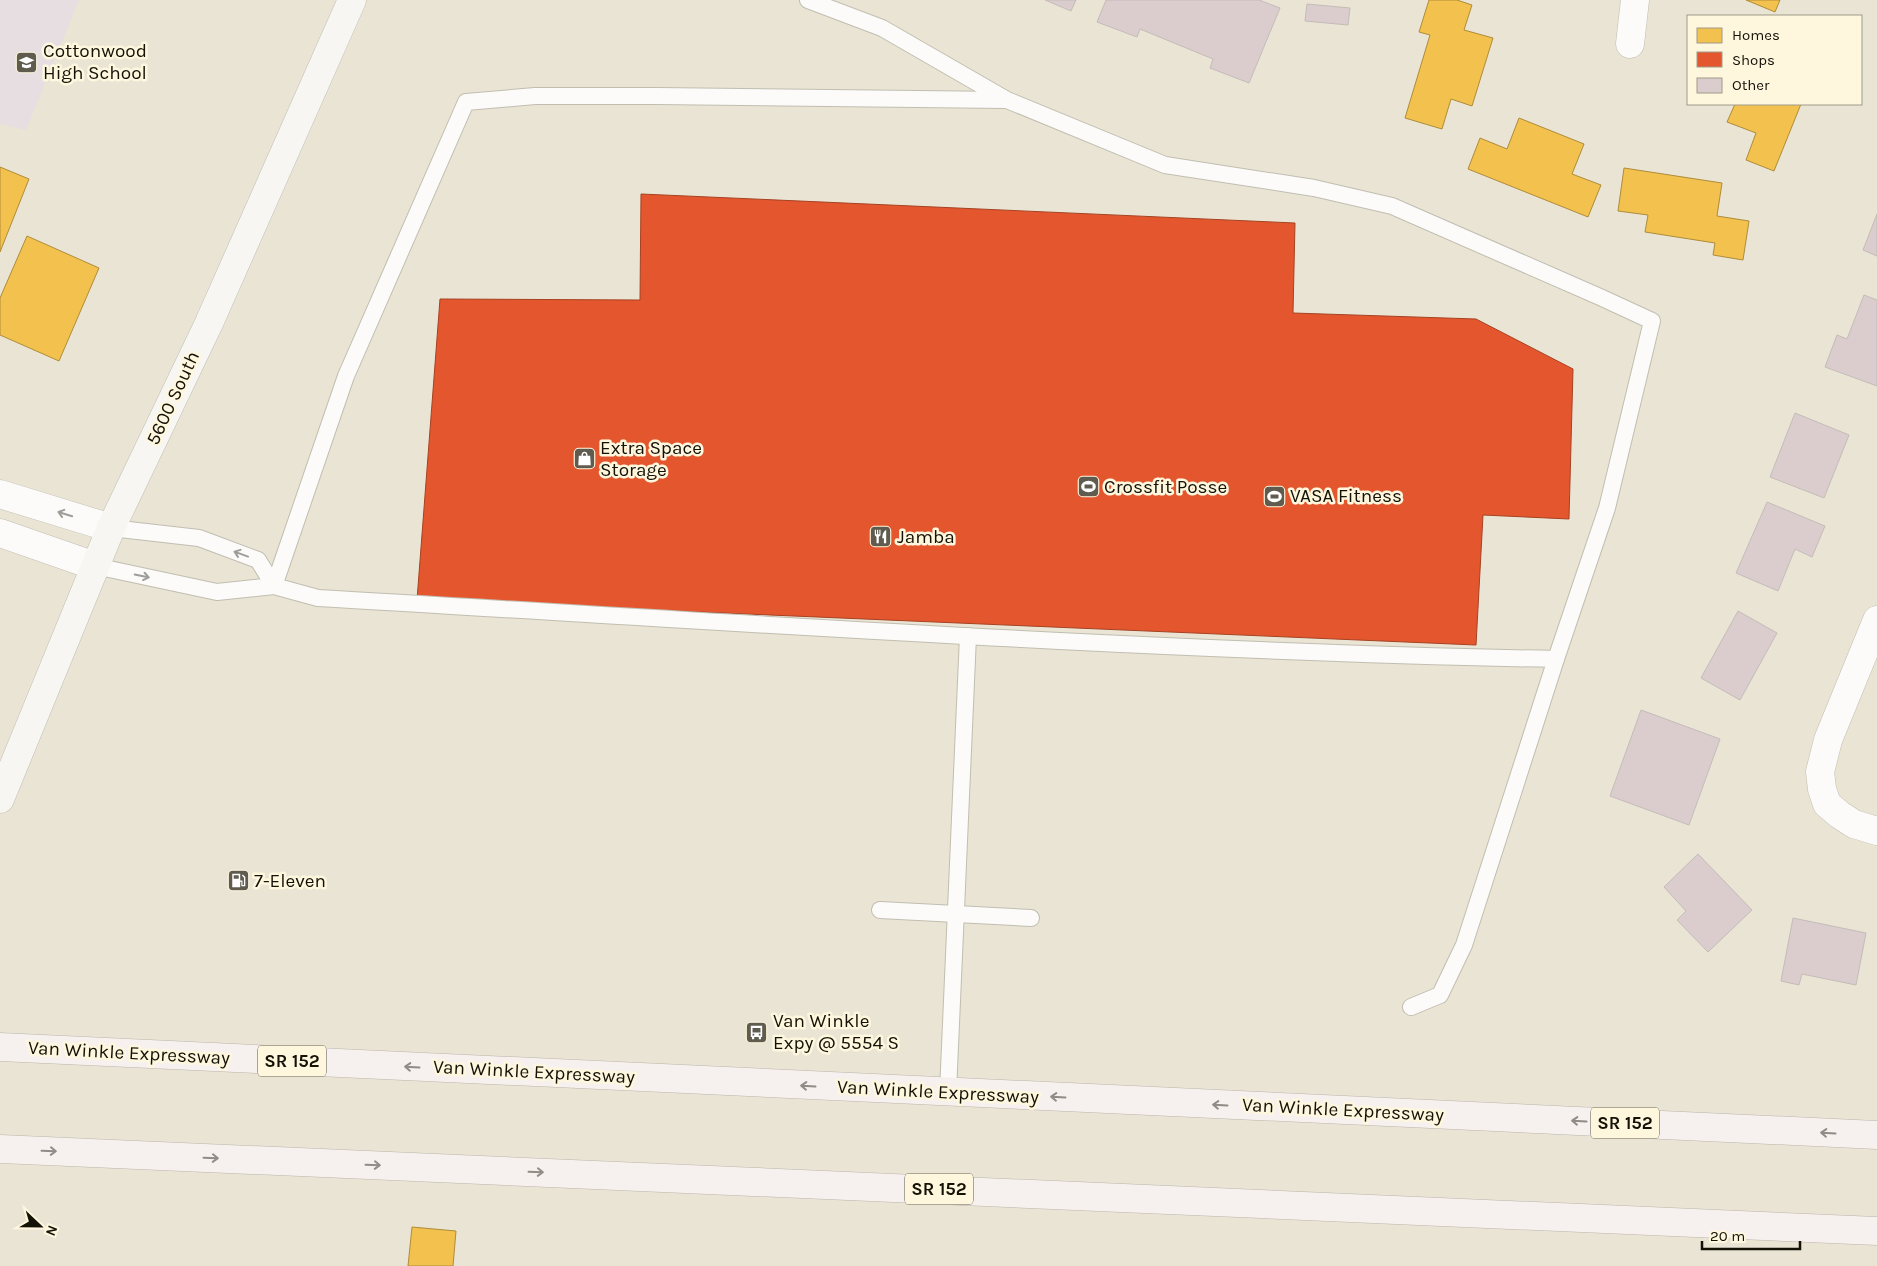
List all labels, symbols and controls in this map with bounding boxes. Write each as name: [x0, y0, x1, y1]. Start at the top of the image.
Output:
legend: [1687, 15, 1862, 105]
text: Homes: [1732, 26, 1780, 44]
place label: Cottonwood High School: [43, 40, 147, 84]
school or university icon: Cottonwood High School: [15, 50, 39, 74]
text: Shops: [1732, 51, 1775, 69]
text: Other: [1732, 76, 1770, 94]
street label: 5600 South: [142, 348, 204, 448]
place label: Extra Space Storage: [600, 437, 702, 481]
shop icon: Extra Space Storage: [572, 447, 596, 471]
sports icon: Crossfit Posse: [1076, 475, 1100, 499]
place label: Crossfit Posse: [1104, 476, 1227, 498]
sports icon: VASA Fitness: [1262, 484, 1286, 508]
place label: VASA Fitness: [1290, 485, 1402, 507]
one-way arrow: [57, 509, 73, 518]
restaurant icon: Jamba: [869, 525, 893, 549]
place label: Jamba: [897, 526, 955, 548]
one-way arrow: [234, 549, 250, 558]
one-way arrow: [134, 572, 150, 582]
fuel station icon: 7-Eleven: [226, 869, 250, 893]
place label: 7-Eleven: [254, 870, 326, 892]
place label: Van Winkle Expy @ 5554 S: [773, 1010, 899, 1054]
bus stop icon: Van Winkle Expy @ 5554 S: [745, 1020, 769, 1044]
street label: Van Winkle Expressway: [28, 1037, 231, 1069]
road number: SR 152: [258, 1046, 326, 1076]
street label: Van Winkle Expressway: [433, 1056, 636, 1088]
one-way arrow: [405, 1062, 421, 1071]
street label: Van Winkle Expressway: [837, 1076, 1040, 1108]
one-way arrow: [800, 1081, 816, 1090]
one-way arrow: [1050, 1093, 1066, 1102]
street label: Van Winkle Expressway: [1242, 1094, 1445, 1126]
one-way arrow: [1213, 1100, 1229, 1109]
road number: SR 152: [1591, 1108, 1659, 1138]
one-way arrow: [1571, 1117, 1587, 1126]
one-way arrow: [1821, 1128, 1837, 1138]
one-way arrow: [40, 1146, 56, 1155]
one-way arrow: [202, 1153, 219, 1163]
one-way arrow: [365, 1160, 381, 1170]
one-way arrow: [527, 1167, 543, 1177]
road number: SR 152: [905, 1174, 973, 1204]
north arrow: [15, 1201, 65, 1251]
scale bar: [1702, 1218, 1800, 1250]
text: N: [42, 1223, 61, 1239]
text: 20 m: [1710, 1227, 1745, 1245]

